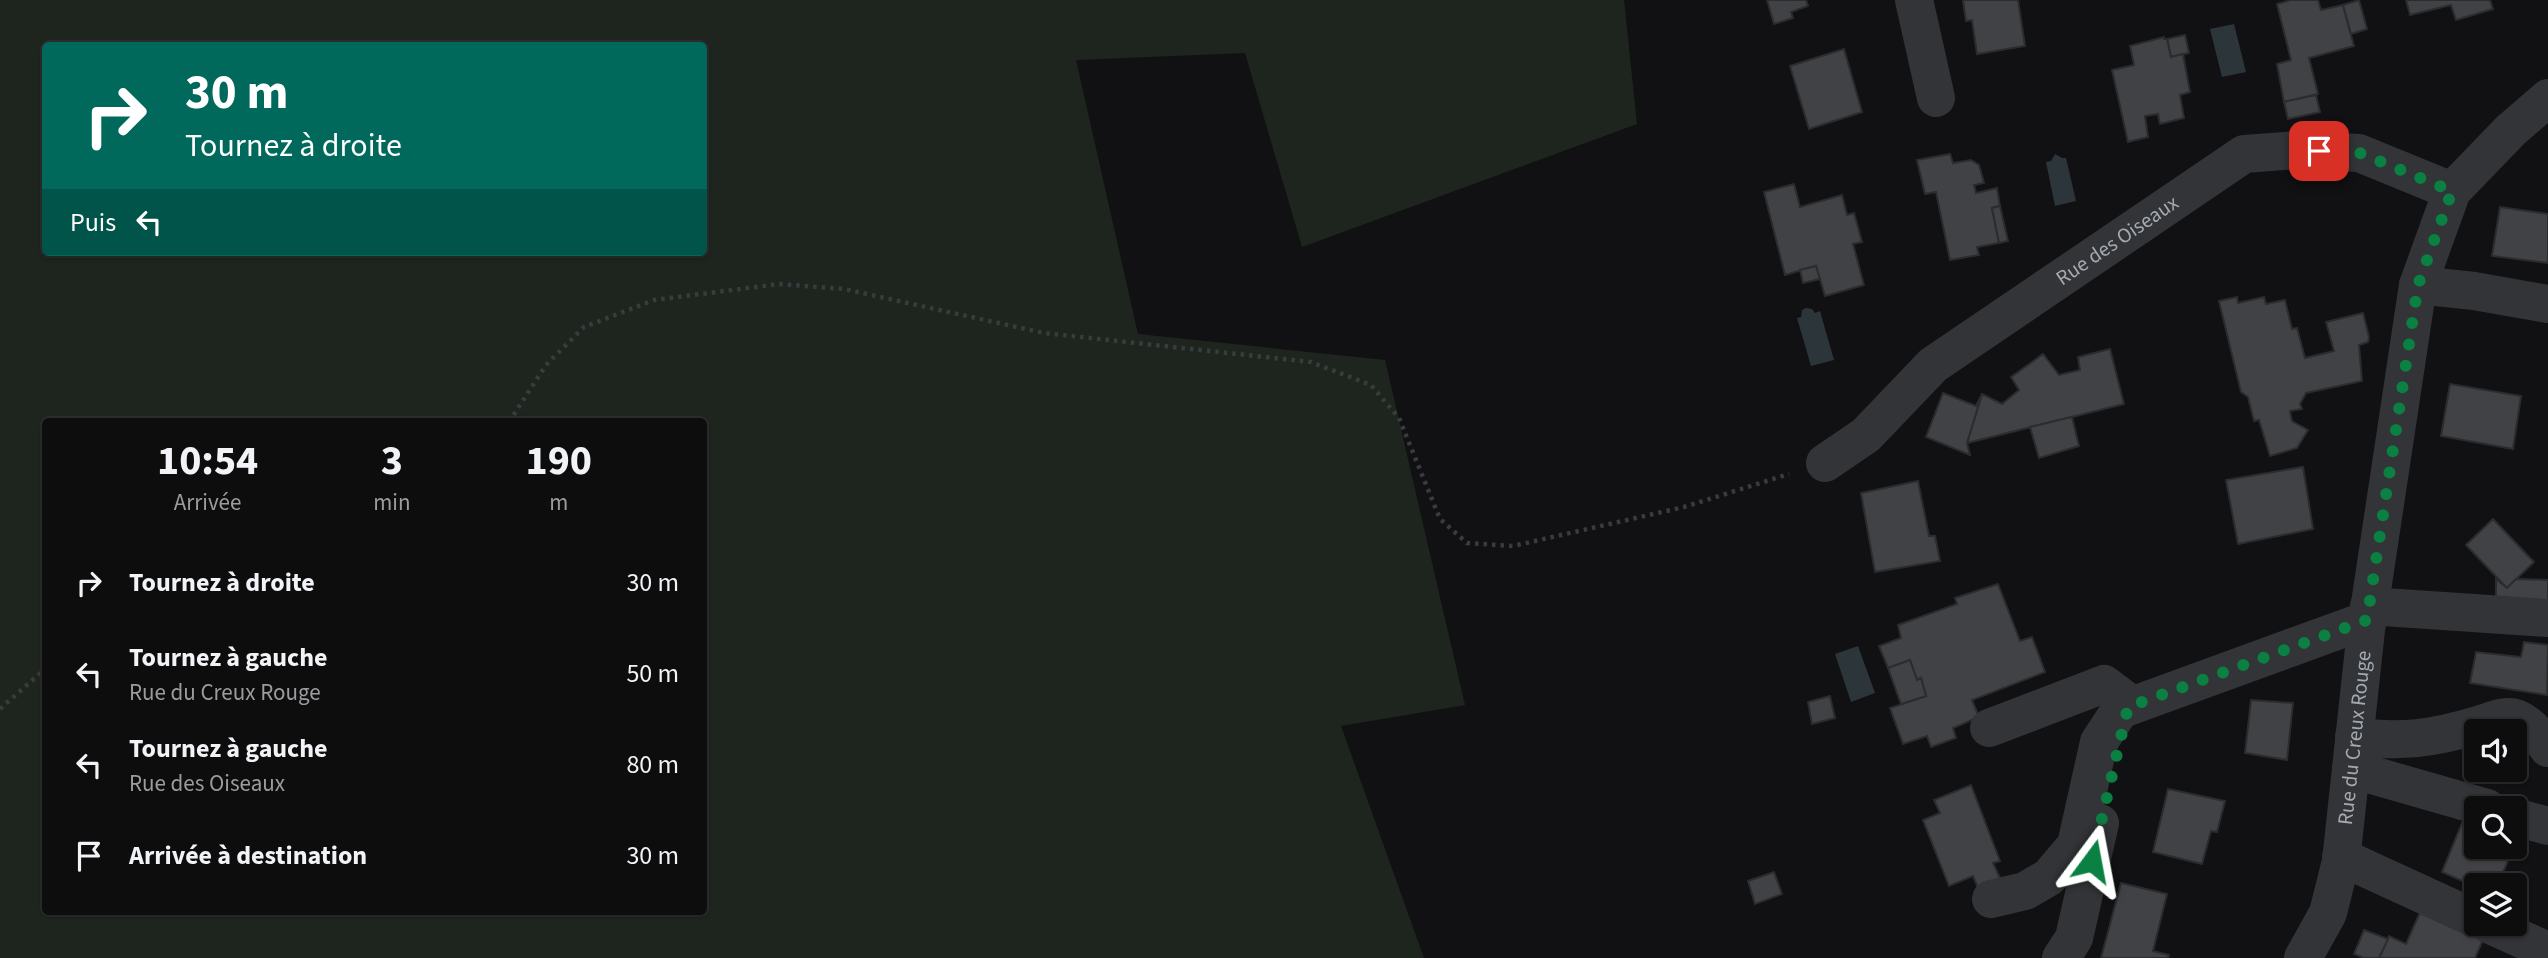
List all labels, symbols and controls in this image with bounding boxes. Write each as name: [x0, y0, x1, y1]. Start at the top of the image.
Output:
text: 30 m: [185, 58, 289, 128]
icon: right: [70, 70, 161, 161]
pin: [2289, 121, 2349, 181]
text: Tournez à droite: [185, 123, 402, 169]
icon: arrive: [2300, 132, 2338, 170]
street label: Rue des Oiseaux: [2050, 187, 2185, 293]
icon: left: [130, 203, 168, 241]
text: Puis: [70, 204, 116, 241]
text: 10:54: [157, 431, 258, 491]
text: 3: [381, 431, 403, 491]
text: 190: [525, 431, 592, 491]
text: Arrivée: [174, 486, 241, 519]
text: min: [373, 486, 411, 519]
text: m: [549, 486, 568, 519]
icon: right: [70, 564, 108, 602]
text: Tournez à droite: [129, 564, 315, 601]
text: 30 m: [626, 564, 679, 601]
text: Tournez à gauche: [129, 639, 328, 676]
street label: Rue du Creux Rouge: [2330, 649, 2379, 826]
icon: left: [70, 655, 108, 693]
text: 50 m: [626, 655, 679, 692]
text: Rue du Creux Rouge: [129, 676, 321, 709]
map controls: [2464, 719, 2527, 936]
button: sound: [2464, 719, 2527, 782]
text: Tournez à gauche: [129, 730, 328, 767]
icon: left: [70, 746, 108, 784]
text: 80 m: [626, 746, 679, 783]
text: Rue des Oiseaux: [129, 767, 285, 800]
button: search: [2464, 796, 2527, 859]
position arrow: [2055, 824, 2129, 898]
icon: arrive: [70, 837, 108, 875]
text: Arrivée à destination: [129, 837, 367, 874]
text: 30 m: [626, 837, 679, 874]
button: layers: [2464, 873, 2527, 936]

